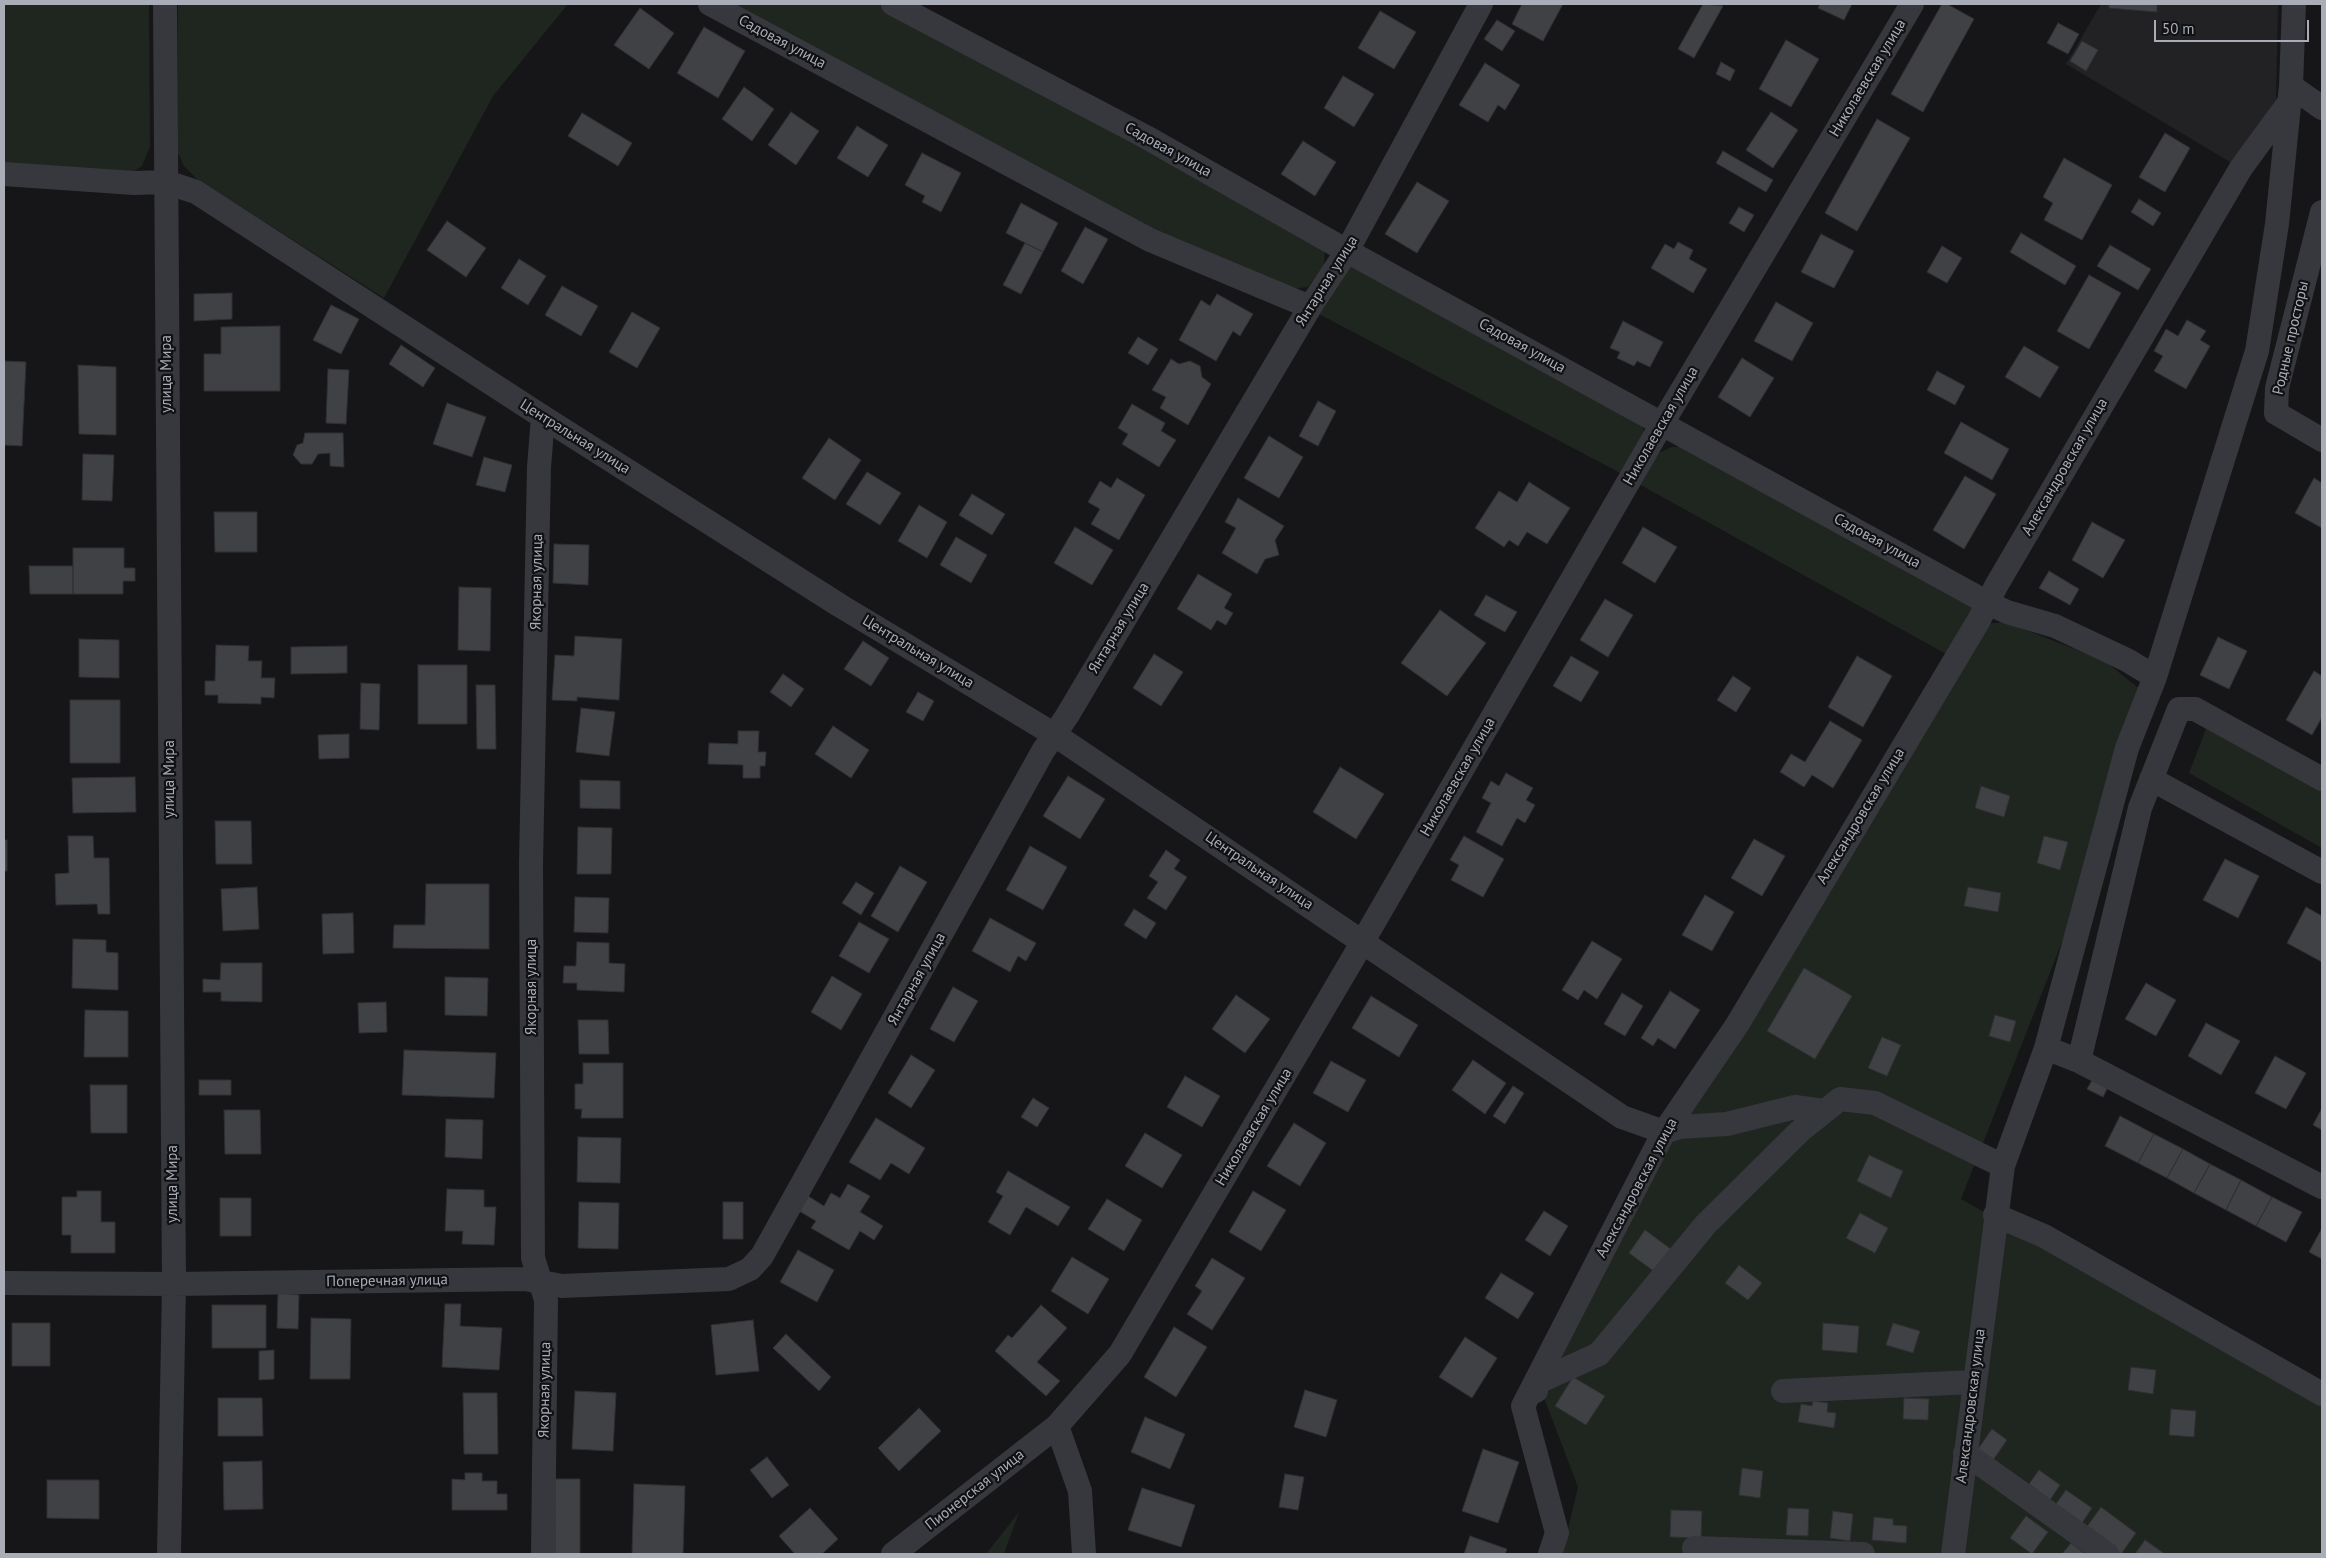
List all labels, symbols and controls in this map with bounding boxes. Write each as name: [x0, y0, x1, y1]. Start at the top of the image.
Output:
scale bar: [2156, 10, 2311, 42]
street label: Садовая улица: [735, 11, 829, 73]
street label: Николаевская улица: [1826, 16, 1910, 140]
text: 50 m: [2162, 19, 2195, 38]
street label: Садовая улица: [1121, 119, 1215, 181]
street label: Янтарная улица: [1292, 233, 1362, 329]
street label: Родные просторы: [2269, 279, 2313, 397]
street label: Садовая улица: [1475, 315, 1569, 377]
street label: улица Мира: [158, 335, 176, 413]
street label: Николаевская улица: [1620, 363, 1702, 489]
street label: Александровская улица: [2018, 395, 2112, 539]
street label: Центральная улица: [517, 396, 633, 478]
street label: Садовая улица: [1830, 510, 1924, 572]
street label: Якорная улица: [527, 534, 547, 630]
street label: Янтарная улица: [1085, 579, 1153, 677]
street label: Центральная улица: [859, 612, 977, 692]
street label: Николаевская улица: [1417, 714, 1499, 840]
street label: улица Мира: [161, 740, 179, 818]
street label: Александровская улица: [1813, 745, 1909, 887]
street label: Центральная улица: [1202, 828, 1316, 914]
street label: Янтарная улица: [884, 930, 950, 1028]
street label: Якорная улица: [523, 939, 541, 1035]
street label: Николаевская улица: [1212, 1065, 1296, 1189]
street label: Александровская улица: [1593, 1115, 1681, 1261]
street label: улица Мира: [164, 1145, 182, 1223]
street label: Поперечная улица: [326, 1271, 448, 1291]
street label: Александровская улица: [1953, 1328, 1989, 1484]
street label: Якорная улица: [535, 1342, 555, 1438]
street label: Пионерская улица: [922, 1446, 1028, 1534]

